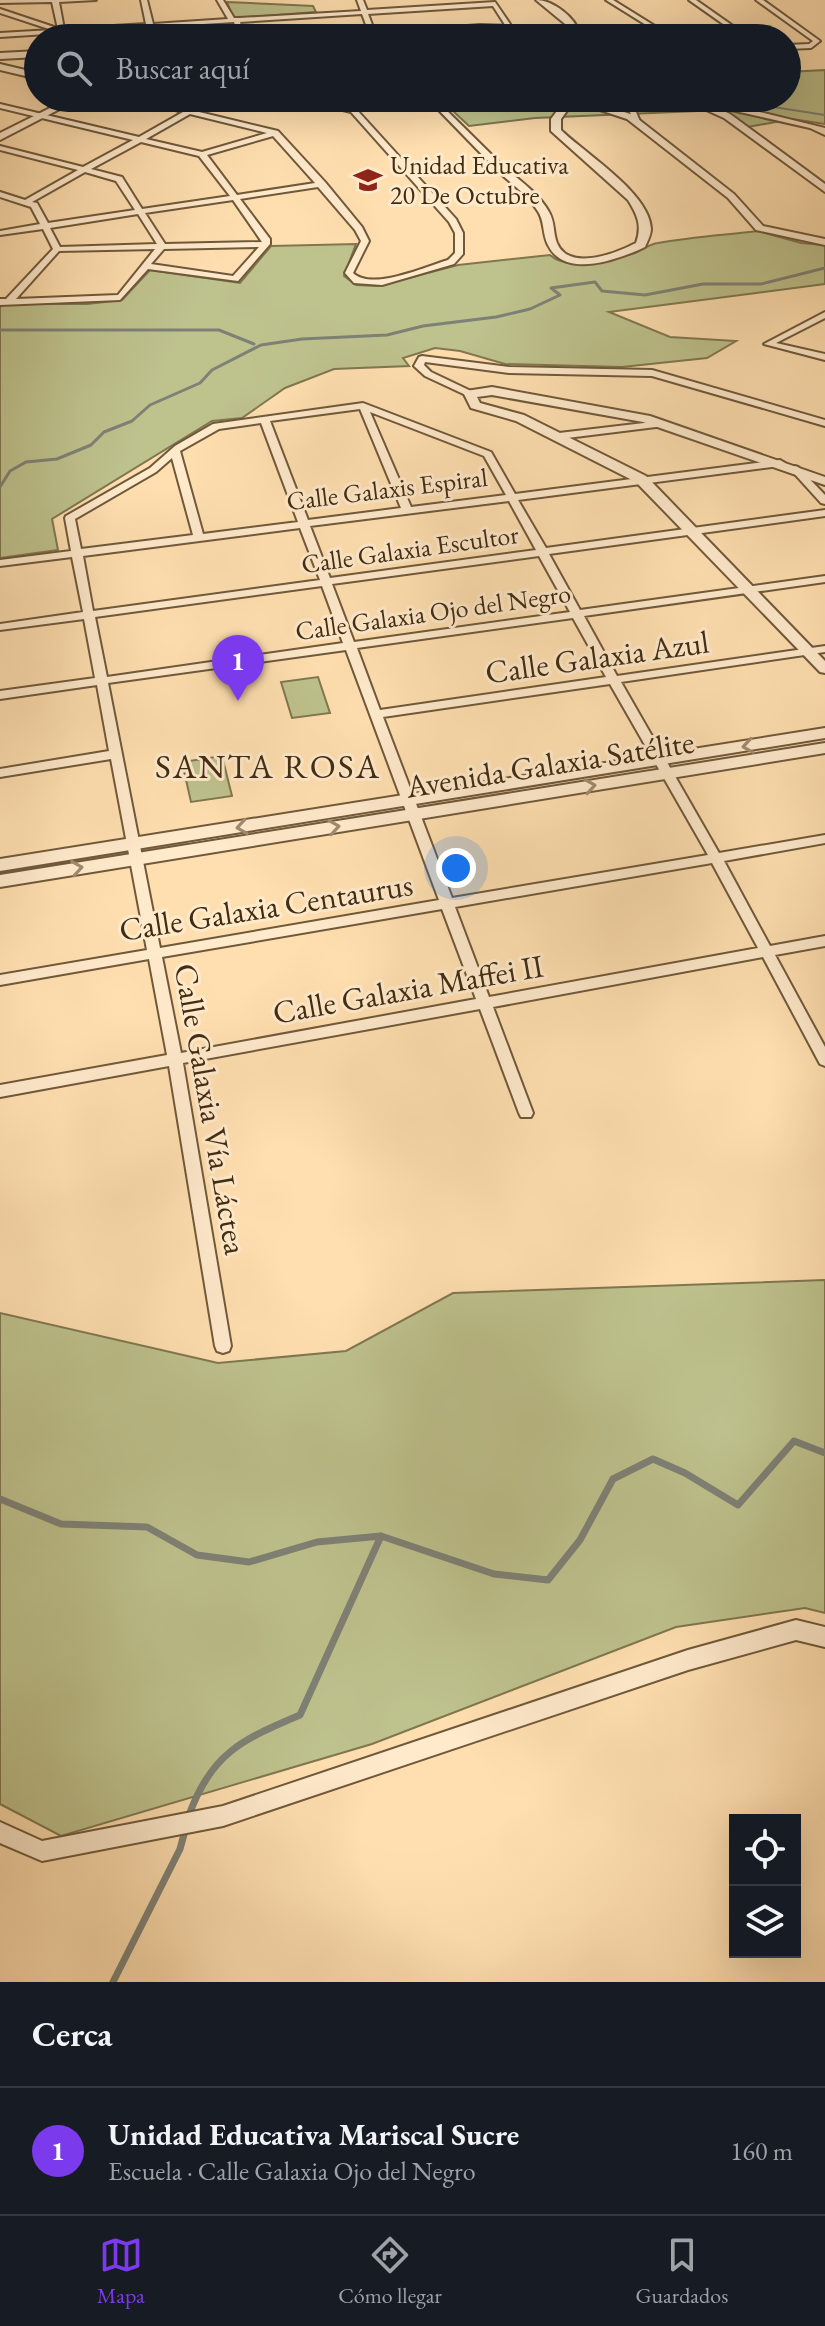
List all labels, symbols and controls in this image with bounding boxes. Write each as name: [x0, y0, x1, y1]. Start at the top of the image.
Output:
search box: [24, 24, 801, 112]
icon: search: [52, 46, 96, 90]
text: Buscar aquí: [116, 49, 250, 88]
place label: Unidad Educativa 20 De Octubre: [390, 148, 569, 212]
school or university icon: Unidad Educativa 20 De Octubre: [353, 165, 383, 195]
street label: Calle Galaxis Espiral: [285, 460, 489, 518]
street label: Calle Galaxia Escultor: [299, 517, 521, 581]
street label: Calle Galaxia Ojo del Negro: [293, 576, 573, 648]
street label: Calle Galaxia Azul: [483, 620, 712, 693]
pin: 1: [212, 635, 264, 701]
street label: Avenida Galaxia Satélite: [402, 720, 697, 808]
one-way arrow: [741, 737, 755, 754]
district label: SANTA ROSA: [155, 744, 381, 788]
one-way arrow: [584, 778, 597, 795]
one-way arrow: [236, 817, 249, 834]
one-way arrow: [327, 819, 341, 836]
your location: [436, 848, 476, 888]
one-way arrow: [70, 860, 84, 877]
street label: Calle Galaxia Centaurus: [116, 863, 416, 951]
street label: Calle Galaxia Maffei II: [269, 945, 547, 1033]
street label: Calle Galaxia Vía Láctea: [165, 960, 257, 1258]
map controls: [729, 1814, 801, 1958]
button: locate: [729, 1814, 801, 1886]
button: layers: [729, 1886, 801, 1958]
text: Cerca: [32, 2012, 112, 2056]
text: Unidad Educativa Mariscal Sucre: [108, 2115, 519, 2154]
text: 1: [51, 2134, 65, 2168]
text: 160 m: [730, 2134, 793, 2168]
text: Escuela · Calle Galaxia Ojo del Negro: [108, 2154, 476, 2188]
tab: Mapa: [97, 2233, 145, 2310]
tab: Cómo llegar: [338, 2233, 442, 2310]
tab: Guardados: [635, 2233, 728, 2310]

